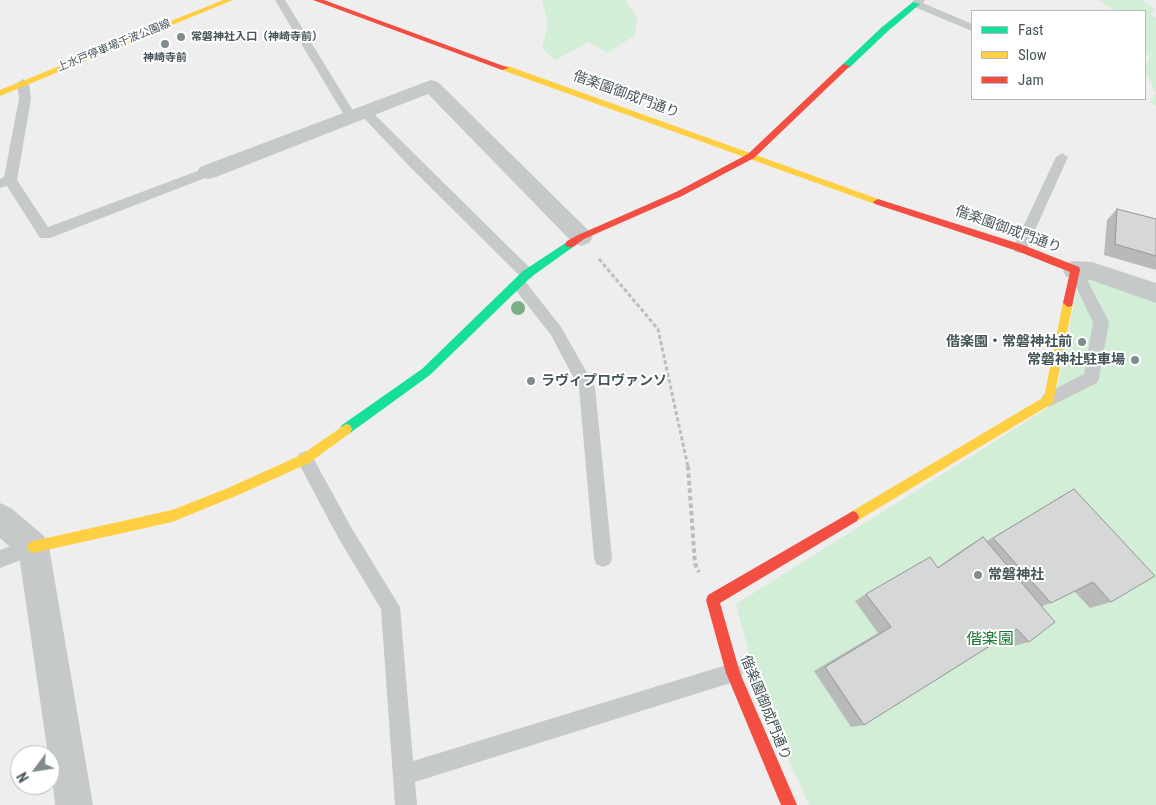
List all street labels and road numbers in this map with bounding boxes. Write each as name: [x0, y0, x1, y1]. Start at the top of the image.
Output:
street label: 上水戸停車場千波公園線: [55, 17, 173, 75]
street label: 偕楽園御成門通り: [571, 68, 681, 122]
street label: 偕楽園御成門通り: [953, 203, 1063, 257]
street label: 偕楽園御成門通り: [736, 653, 794, 763]

